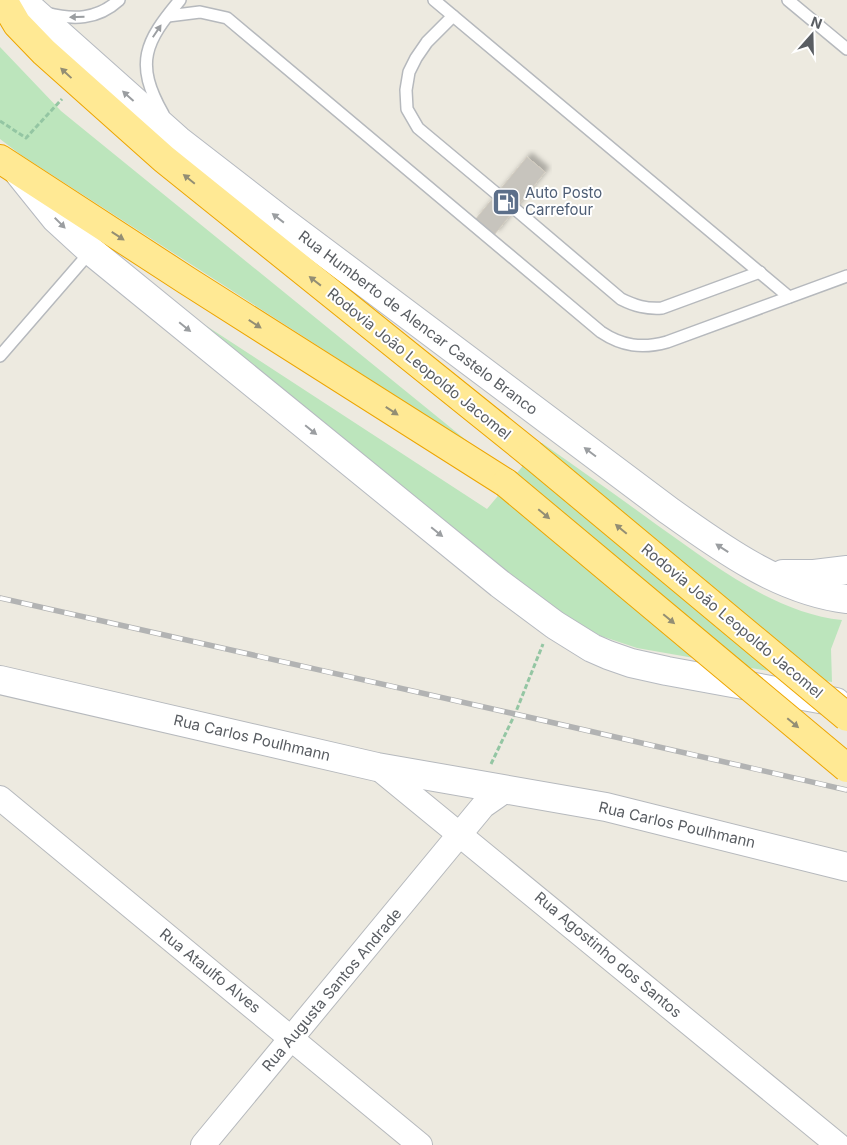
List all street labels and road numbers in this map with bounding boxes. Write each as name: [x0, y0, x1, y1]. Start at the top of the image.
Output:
street label: Rua Humberto de Alencar Castelo Branco: [295, 226, 542, 419]
street label: Rodovia João Leopoldo Jacomel: [324, 284, 515, 444]
street label: Rodovia João Leopoldo Jacomel: [638, 539, 827, 702]
street label: Rua Carlos Poulhmann: [172, 710, 332, 765]
street label: Rua Carlos Poulhmann: [597, 797, 757, 852]
street label: Rua Agostinho dos Santos: [531, 888, 686, 1022]
street label: Rua Augusta Santos Andrade: [258, 904, 405, 1075]
street label: Rua Ataulfo Alves: [156, 924, 265, 1017]

